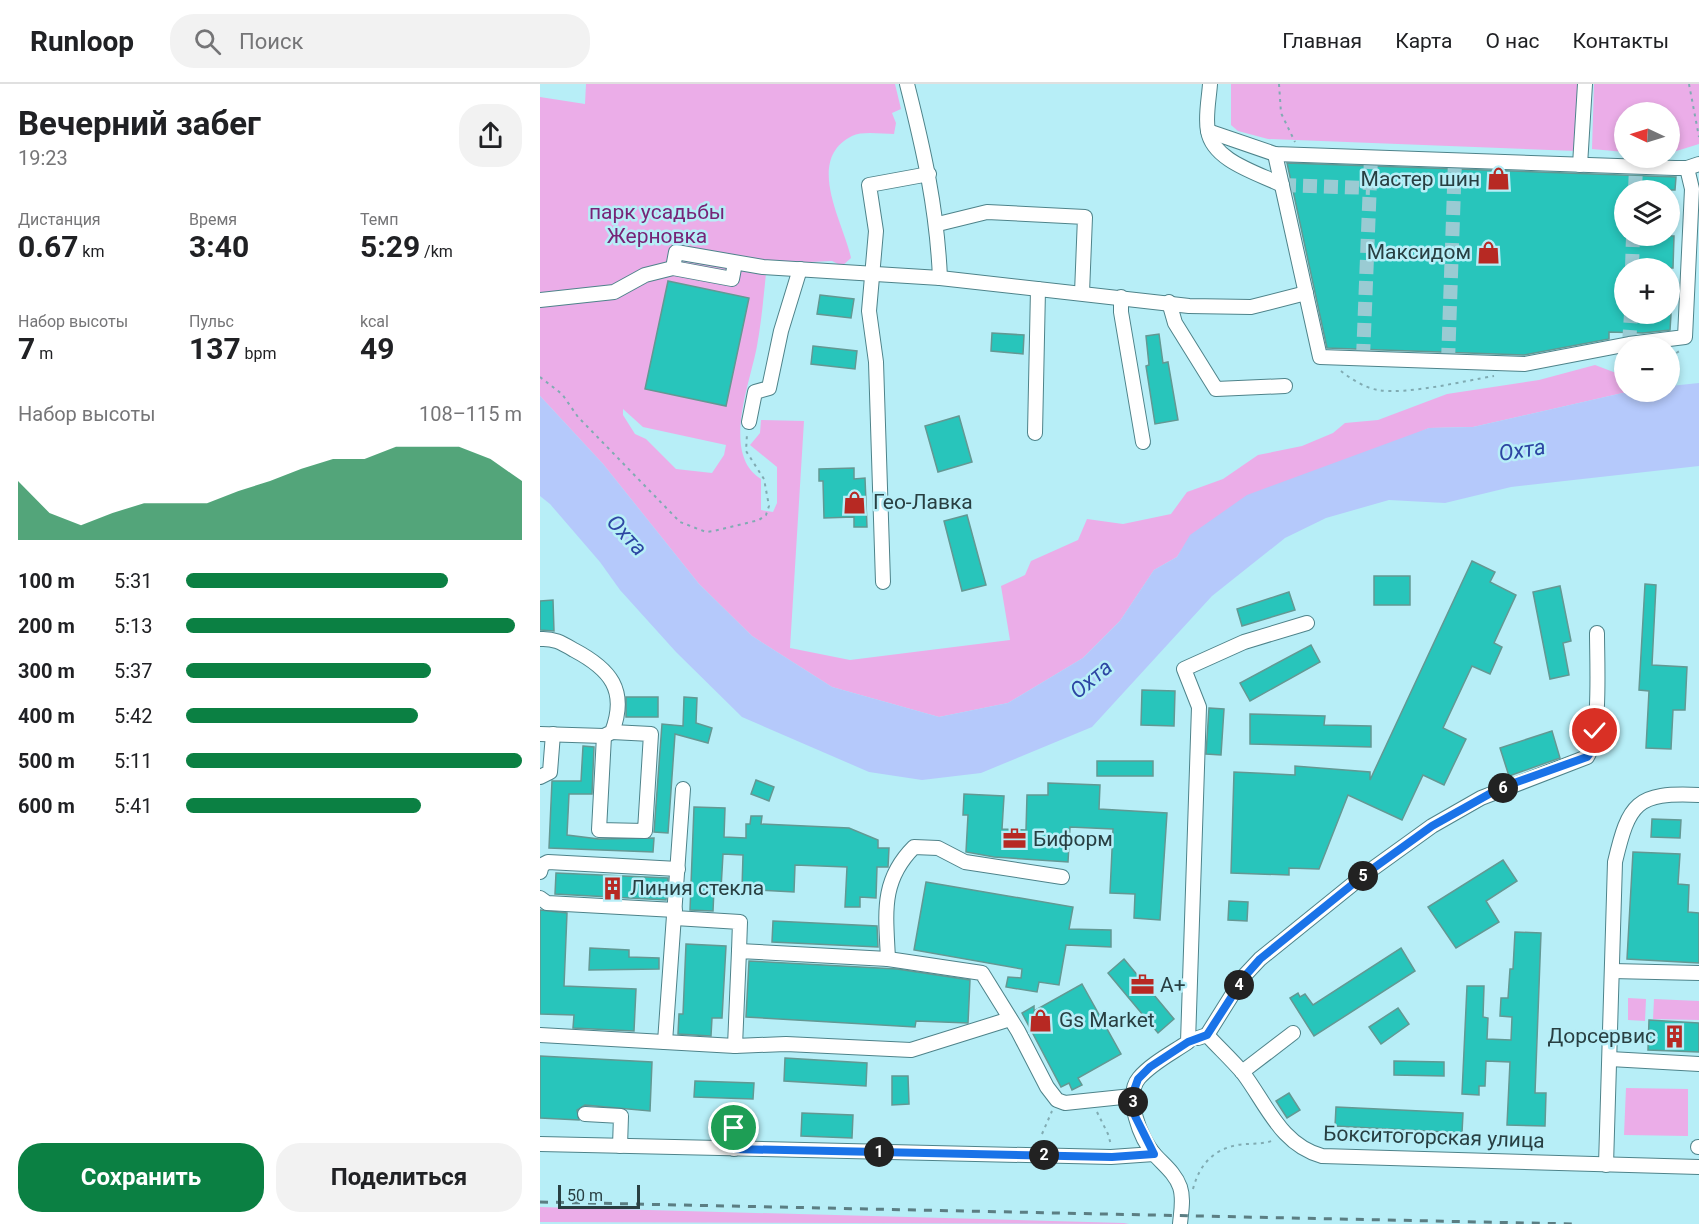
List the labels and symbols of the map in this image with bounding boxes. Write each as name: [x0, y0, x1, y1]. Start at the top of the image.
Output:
north arrow: [1614, 102, 1680, 168]
shop icon: Мастер шин: [1485, 166, 1511, 192]
place label: Мастер шин: [1361, 167, 1480, 191]
park label: парк усадьбы Жерновка: [589, 200, 725, 248]
shop icon: Максидом: [1476, 239, 1502, 265]
place label: Максидом: [1367, 240, 1471, 264]
water label: Охта: [1497, 434, 1547, 466]
shop icon: Гео-Лавка: [842, 489, 868, 515]
place label: Гео-Лавка: [873, 490, 973, 514]
water label: Охта: [602, 509, 652, 561]
water label: Охта: [1065, 654, 1117, 704]
pin: [1569, 705, 1620, 756]
pin: 6: [1488, 773, 1518, 803]
office icon: Биформ: [1002, 826, 1028, 852]
place label: Биформ: [1033, 827, 1113, 851]
pin: 5: [1348, 861, 1378, 891]
building icon: Линия стекла: [599, 875, 625, 901]
place label: Линия стекла: [630, 876, 764, 900]
pin: 4: [1224, 970, 1254, 1000]
office icon: А+: [1129, 972, 1155, 998]
place label: А+: [1160, 973, 1186, 997]
shop icon: Gs Market: [1028, 1007, 1054, 1033]
place label: Gs Market: [1059, 1008, 1155, 1032]
building icon: Дорсервис: [1661, 1023, 1687, 1049]
place label: Дорсервис: [1547, 1024, 1656, 1048]
pin: 3: [1118, 1087, 1148, 1117]
pin: [708, 1102, 759, 1153]
street label: Бокситогорская улица: [1323, 1121, 1545, 1153]
pin: 1: [864, 1137, 894, 1167]
pin: 2: [1029, 1140, 1059, 1170]
scale bar: [558, 1182, 640, 1210]

